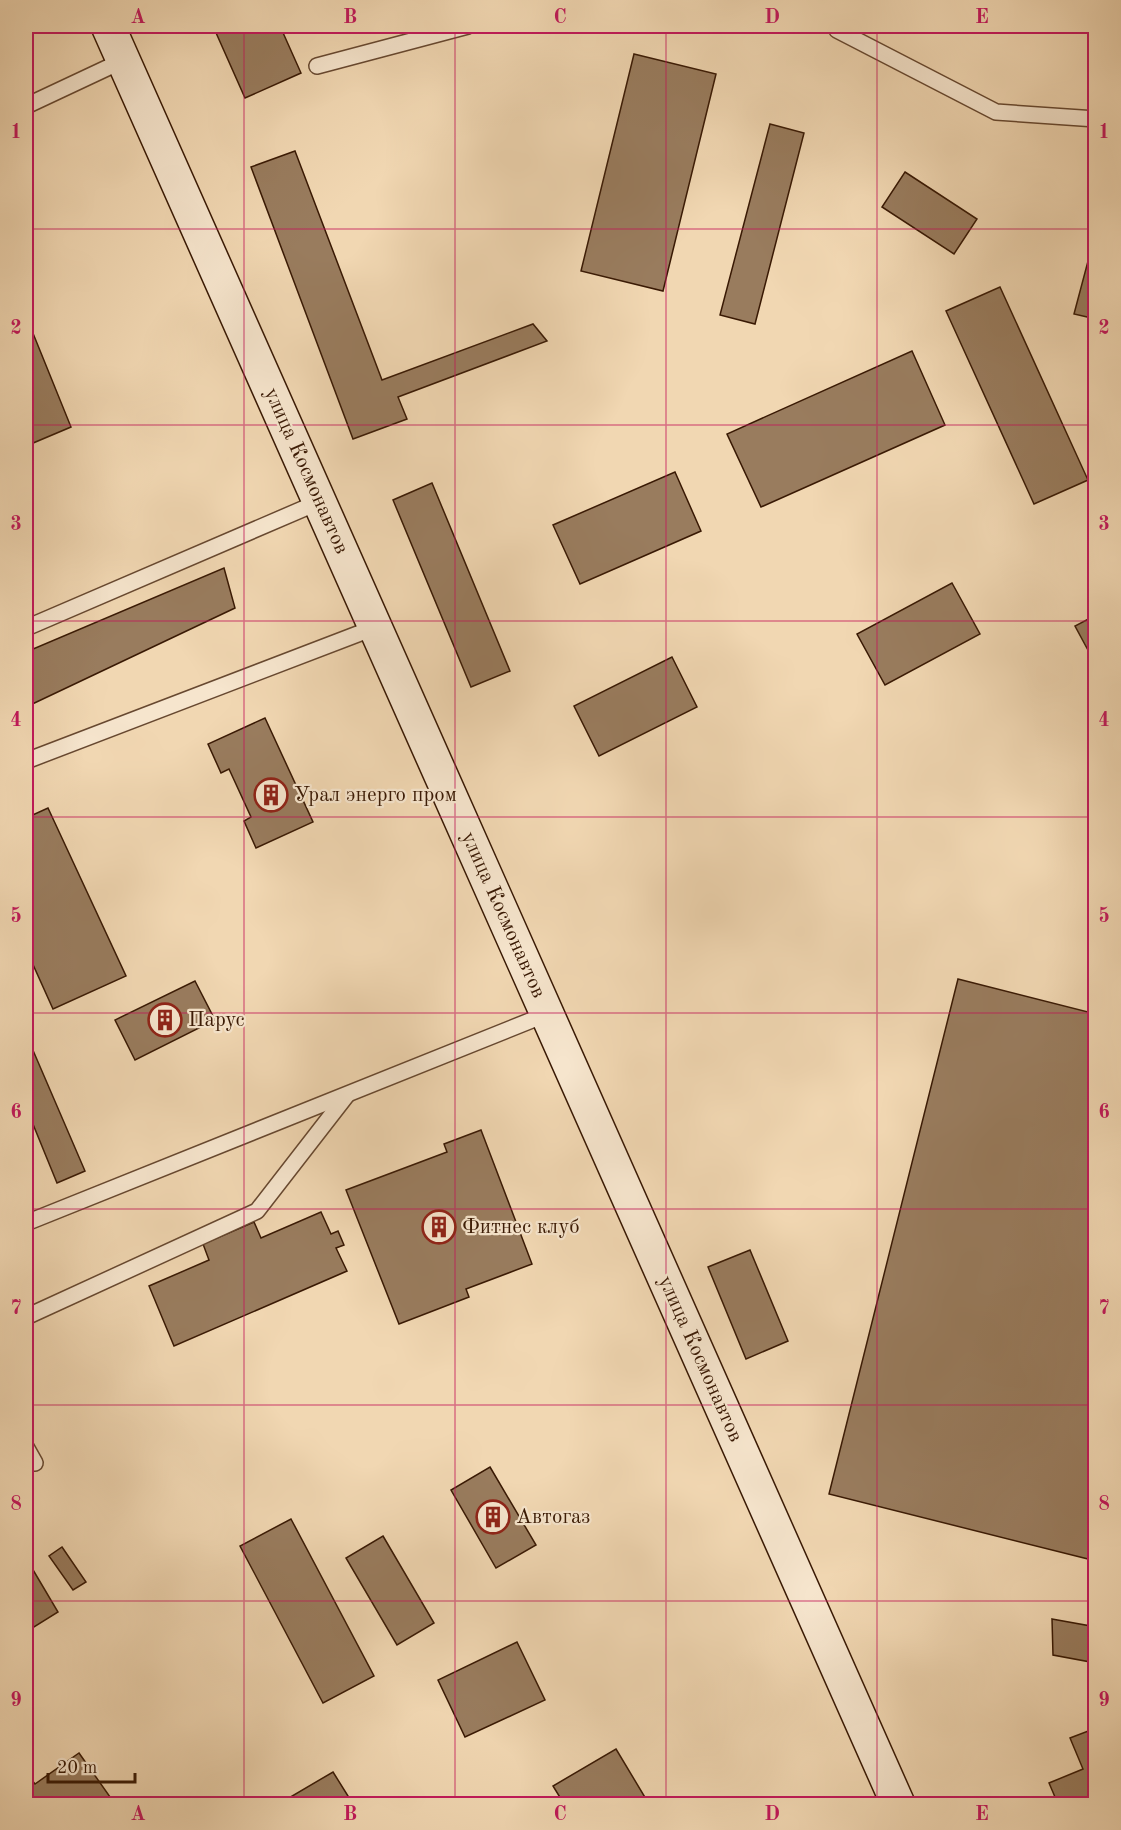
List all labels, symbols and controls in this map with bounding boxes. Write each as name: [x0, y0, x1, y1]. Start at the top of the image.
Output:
text: A: [130, 8, 146, 28]
text: B: [343, 8, 357, 28]
text: C: [553, 8, 567, 28]
text: D: [764, 8, 780, 28]
text: E: [975, 8, 989, 28]
text: 1: [10, 123, 22, 143]
text: 1: [1098, 123, 1110, 143]
text: 2: [10, 319, 22, 339]
text: 2: [1098, 319, 1110, 339]
street label: улица Космонавтов: [260, 385, 352, 557]
text: 3: [10, 515, 22, 535]
text: 3: [1098, 515, 1110, 535]
text: 4: [10, 711, 22, 731]
text: 4: [1098, 711, 1110, 731]
building icon: Урал энерго пром: [253, 777, 289, 813]
place label: Урал энерго пром: [294, 785, 457, 806]
street label: улица Космонавтов: [457, 829, 549, 1001]
text: 5: [10, 906, 22, 927]
text: 5: [1098, 906, 1110, 927]
building icon: Парус: [147, 1002, 183, 1038]
place label: Парус: [188, 1010, 245, 1031]
text: 6: [10, 1103, 22, 1123]
text: 6: [1098, 1103, 1110, 1123]
building icon: Фитнес клуб: [421, 1209, 457, 1245]
place label: Фитнес клуб: [462, 1217, 580, 1238]
street label: улица Космонавтов: [654, 1273, 746, 1445]
text: 7: [10, 1299, 22, 1319]
text: 7: [1098, 1299, 1110, 1319]
text: 8: [10, 1495, 22, 1515]
text: 8: [1098, 1495, 1110, 1515]
building icon: Автогаз: [475, 1499, 511, 1535]
place label: Автогаз: [516, 1507, 590, 1528]
text: 9: [10, 1691, 22, 1711]
text: 9: [1098, 1691, 1110, 1711]
scale bar: [48, 1746, 135, 1784]
text: 20 m: [57, 1759, 97, 1777]
text: A: [130, 1805, 146, 1825]
text: B: [343, 1805, 357, 1825]
text: C: [553, 1805, 567, 1825]
text: D: [764, 1805, 780, 1825]
text: E: [975, 1805, 989, 1825]

